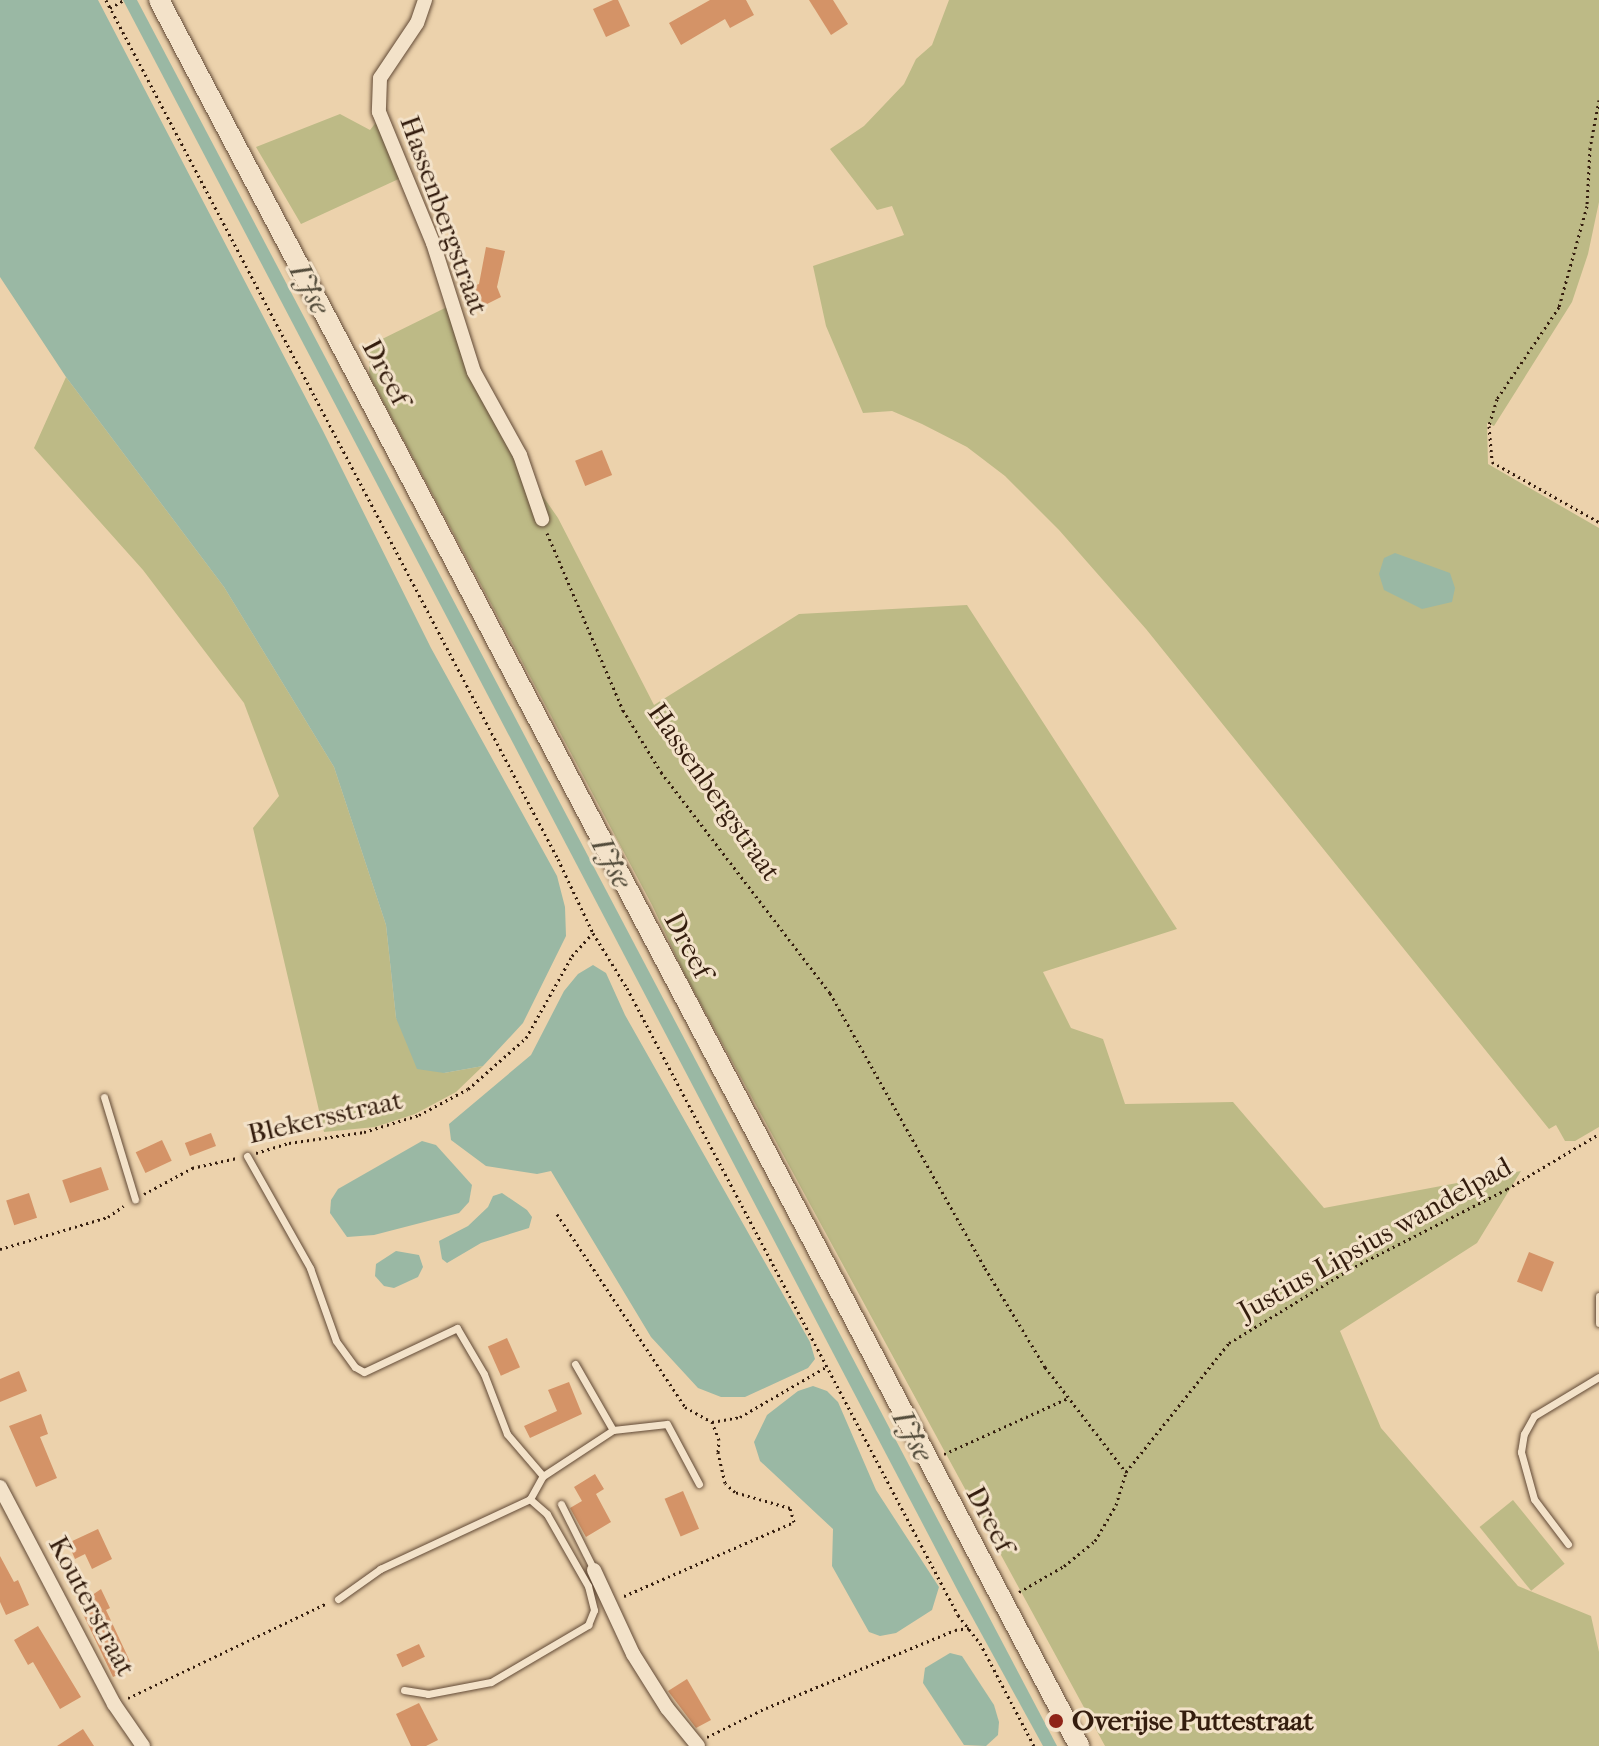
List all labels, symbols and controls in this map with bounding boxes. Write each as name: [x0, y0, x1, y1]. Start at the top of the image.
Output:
street label: Hassenbergstraat: [392, 111, 496, 319]
water label: IJse: [281, 257, 337, 321]
street label: Dreef: [355, 333, 417, 411]
street label: Hassenbergstraat: [640, 697, 788, 887]
water label: IJse: [583, 831, 639, 895]
street label: Dreef: [657, 906, 719, 984]
street label: Blekersstraat: [244, 1083, 406, 1151]
street label: Justius Lipsius wandelpad: [1233, 1150, 1517, 1328]
water label: IJse: [884, 1404, 940, 1468]
street label: Dreef: [959, 1480, 1021, 1558]
street label: Kouterstraat: [41, 1530, 143, 1682]
place label: Overijse Puttestraat: [1072, 1704, 1314, 1738]
marker: Overijse Puttestraat: [1047, 1712, 1065, 1730]

